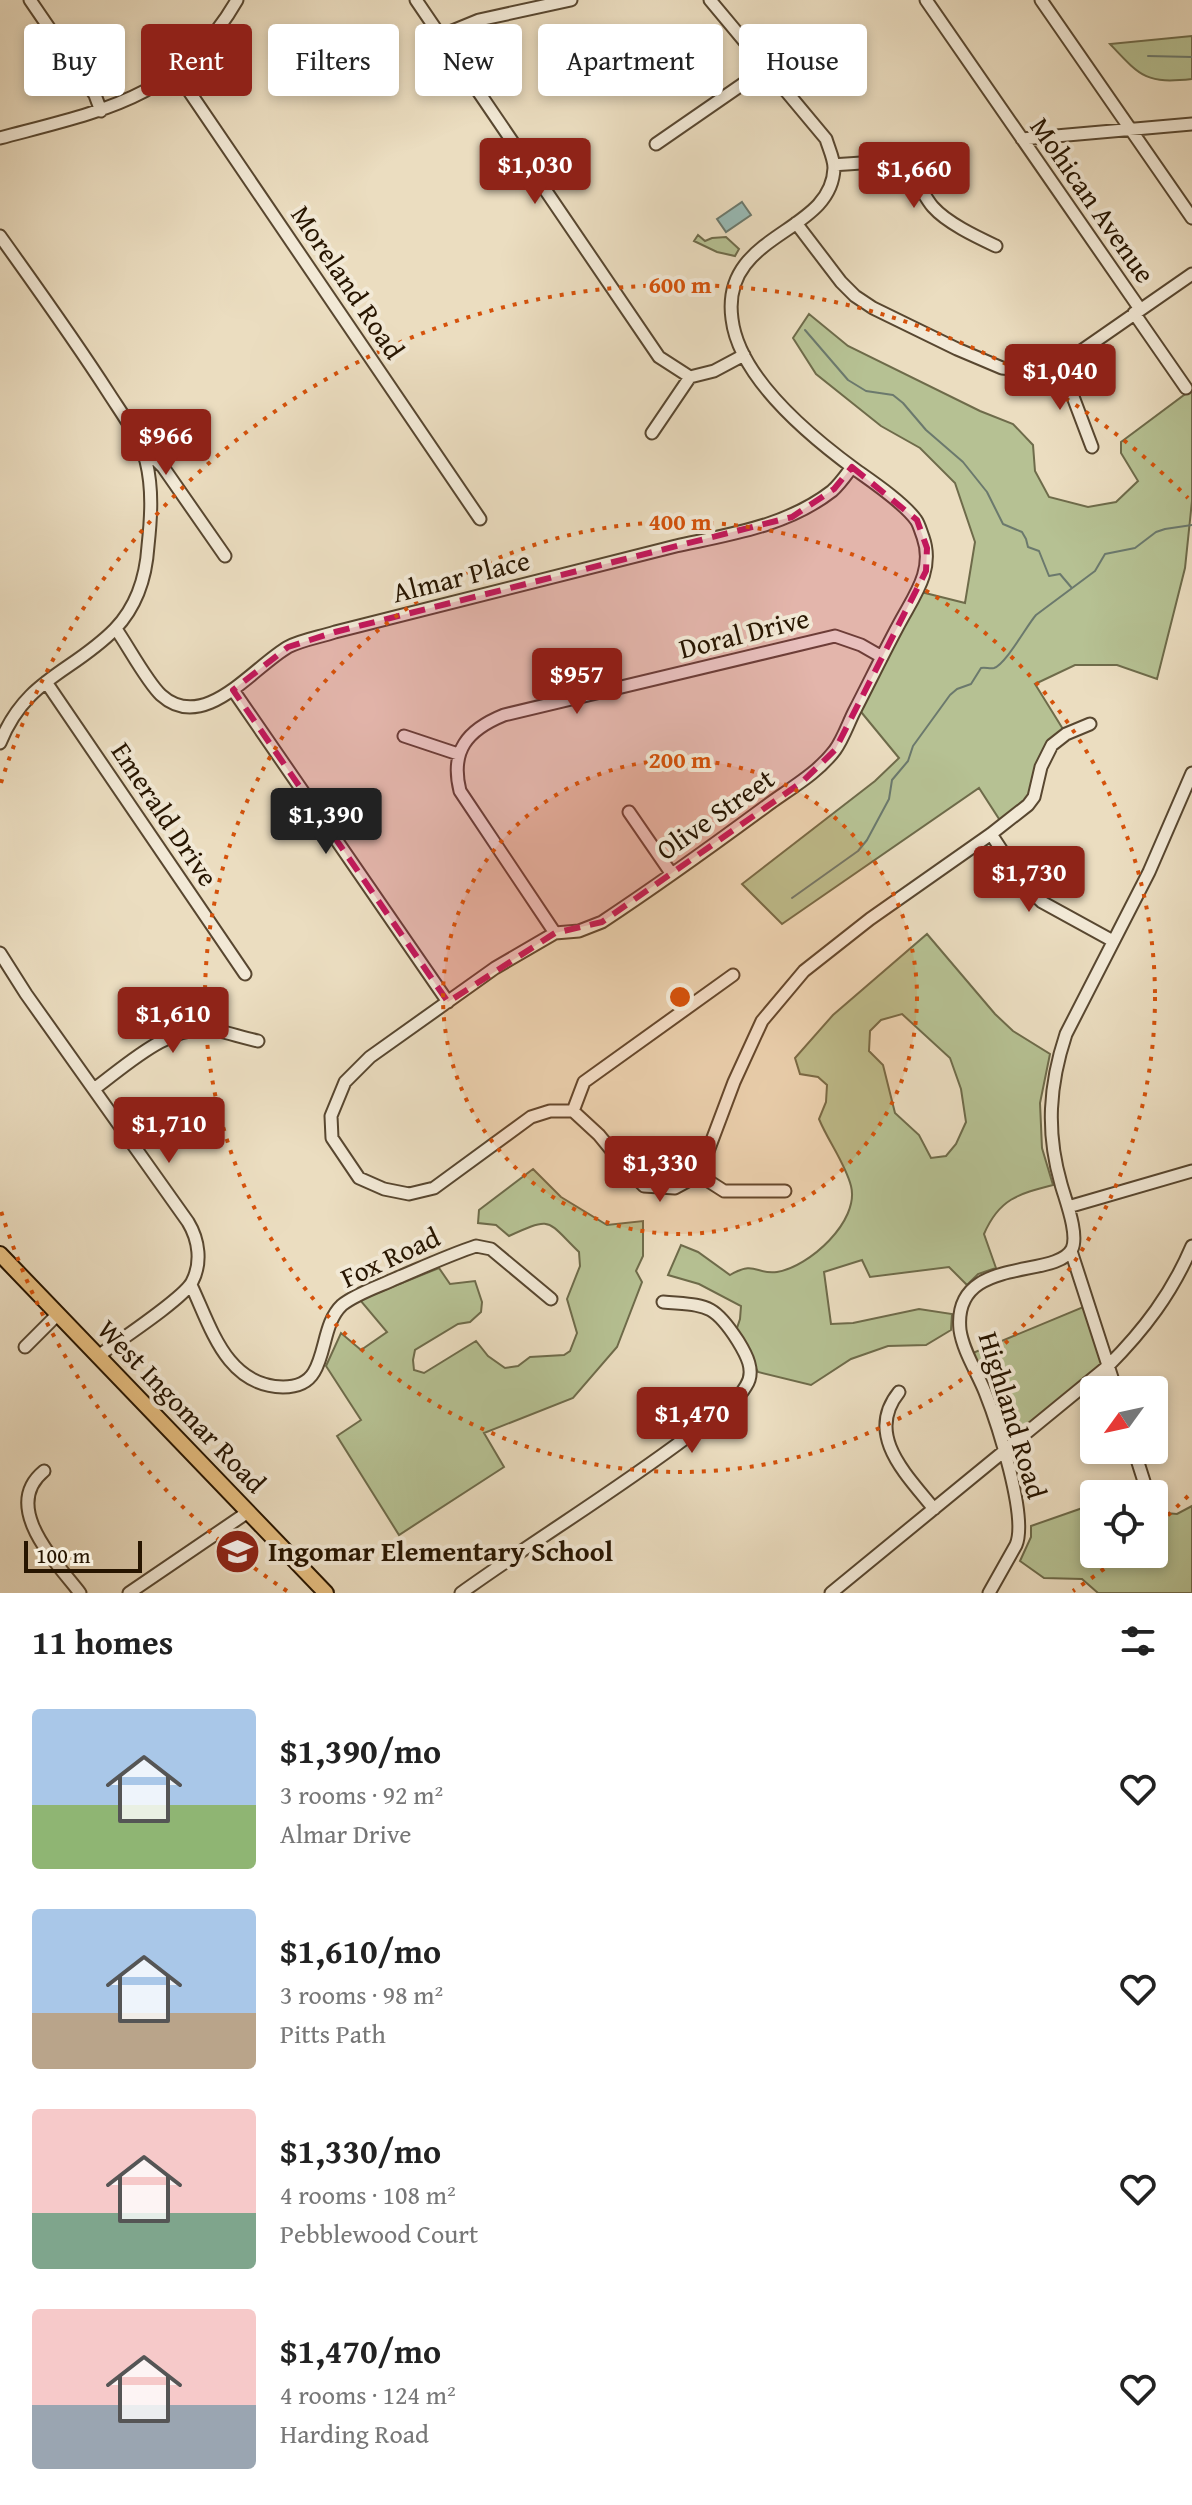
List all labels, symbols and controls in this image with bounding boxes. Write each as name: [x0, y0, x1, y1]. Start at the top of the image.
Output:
chip: Buy: [24, 24, 125, 96]
chip: Rent: [141, 24, 252, 96]
chip: Filters: [268, 24, 399, 96]
chip: New: [415, 24, 522, 96]
chip: Apartment: [538, 24, 723, 96]
chip: House: [739, 24, 867, 96]
street label: Mohican Avenue: [1021, 108, 1166, 291]
pin: $1,030: [470, 138, 600, 206]
pin: $1,660: [849, 142, 979, 210]
text: $1,030: [498, 144, 572, 183]
text: $1,660: [877, 148, 951, 187]
street label: Moreland Road: [282, 196, 415, 367]
text: 600 m: [648, 267, 712, 302]
pin: $1,040: [995, 344, 1125, 412]
text: $1,040: [1023, 350, 1097, 389]
pin: $966: [119, 409, 213, 477]
text: $966: [139, 415, 193, 454]
text: 400 m: [648, 504, 712, 539]
street label: Almar Place: [388, 539, 534, 612]
street label: Doral Drive: [675, 597, 813, 668]
pin: $957: [530, 648, 624, 716]
text: $957: [550, 654, 604, 693]
street label: Emerald Drive: [102, 733, 229, 894]
text: 200 m: [648, 742, 712, 777]
street label: Olive Street: [647, 758, 782, 869]
pin: $1,390: [261, 788, 391, 856]
text: $1,390: [289, 794, 363, 833]
pin: $1,730: [964, 846, 1094, 914]
text: $1,730: [992, 852, 1066, 891]
centre of rings: [666, 983, 694, 1011]
pin: $1,610: [108, 987, 238, 1055]
text: $1,610: [136, 993, 210, 1032]
pin: $1,710: [104, 1097, 234, 1165]
text: $1,710: [132, 1103, 206, 1142]
pin: $1,330: [595, 1136, 725, 1204]
text: $1,330: [623, 1142, 697, 1181]
street label: Fox Road: [333, 1216, 446, 1297]
street label: West Ingomar Road: [88, 1309, 276, 1502]
street label: Highland Road: [969, 1326, 1058, 1503]
north arrow: [1080, 1376, 1168, 1464]
map controls: [1080, 1376, 1168, 1568]
pin: $1,470: [627, 1387, 757, 1455]
text: $1,470: [655, 1393, 729, 1432]
button: locate: [1080, 1480, 1168, 1568]
school or university icon: Ingomar Elementary School: [213, 1527, 261, 1575]
place label: Ingomar Elementary School: [268, 1530, 614, 1571]
scale bar: [24, 1537, 142, 1573]
text: 100 m: [36, 1539, 91, 1571]
text: 11 homes: [32, 1617, 173, 1666]
icon: filters: [1116, 1619, 1160, 1663]
text: $1,390/mo: [280, 1726, 441, 1775]
icon: home: [96, 1741, 192, 1837]
icon: heart: [1116, 1767, 1160, 1811]
text: 3 rooms · 92 m²: [280, 1775, 443, 1814]
text: Almar Drive: [280, 1814, 411, 1853]
text: $1,610/mo: [280, 1926, 441, 1975]
icon: home: [96, 1941, 192, 2037]
icon: heart: [1116, 1967, 1160, 2011]
text: 3 rooms · 98 m²: [280, 1975, 443, 2014]
text: Pitts Path: [280, 2014, 386, 2053]
text: $1,330/mo: [280, 2126, 441, 2175]
icon: home: [96, 2141, 192, 2237]
icon: heart: [1116, 2167, 1160, 2211]
text: 4 rooms · 108 m²: [280, 2175, 456, 2214]
text: Pebblewood Court: [280, 2214, 478, 2253]
text: $1,470/mo: [280, 2326, 441, 2375]
icon: home: [96, 2341, 192, 2437]
icon: heart: [1116, 2367, 1160, 2411]
text: 4 rooms · 124 m²: [280, 2375, 456, 2414]
text: Harding Road: [280, 2414, 429, 2453]

